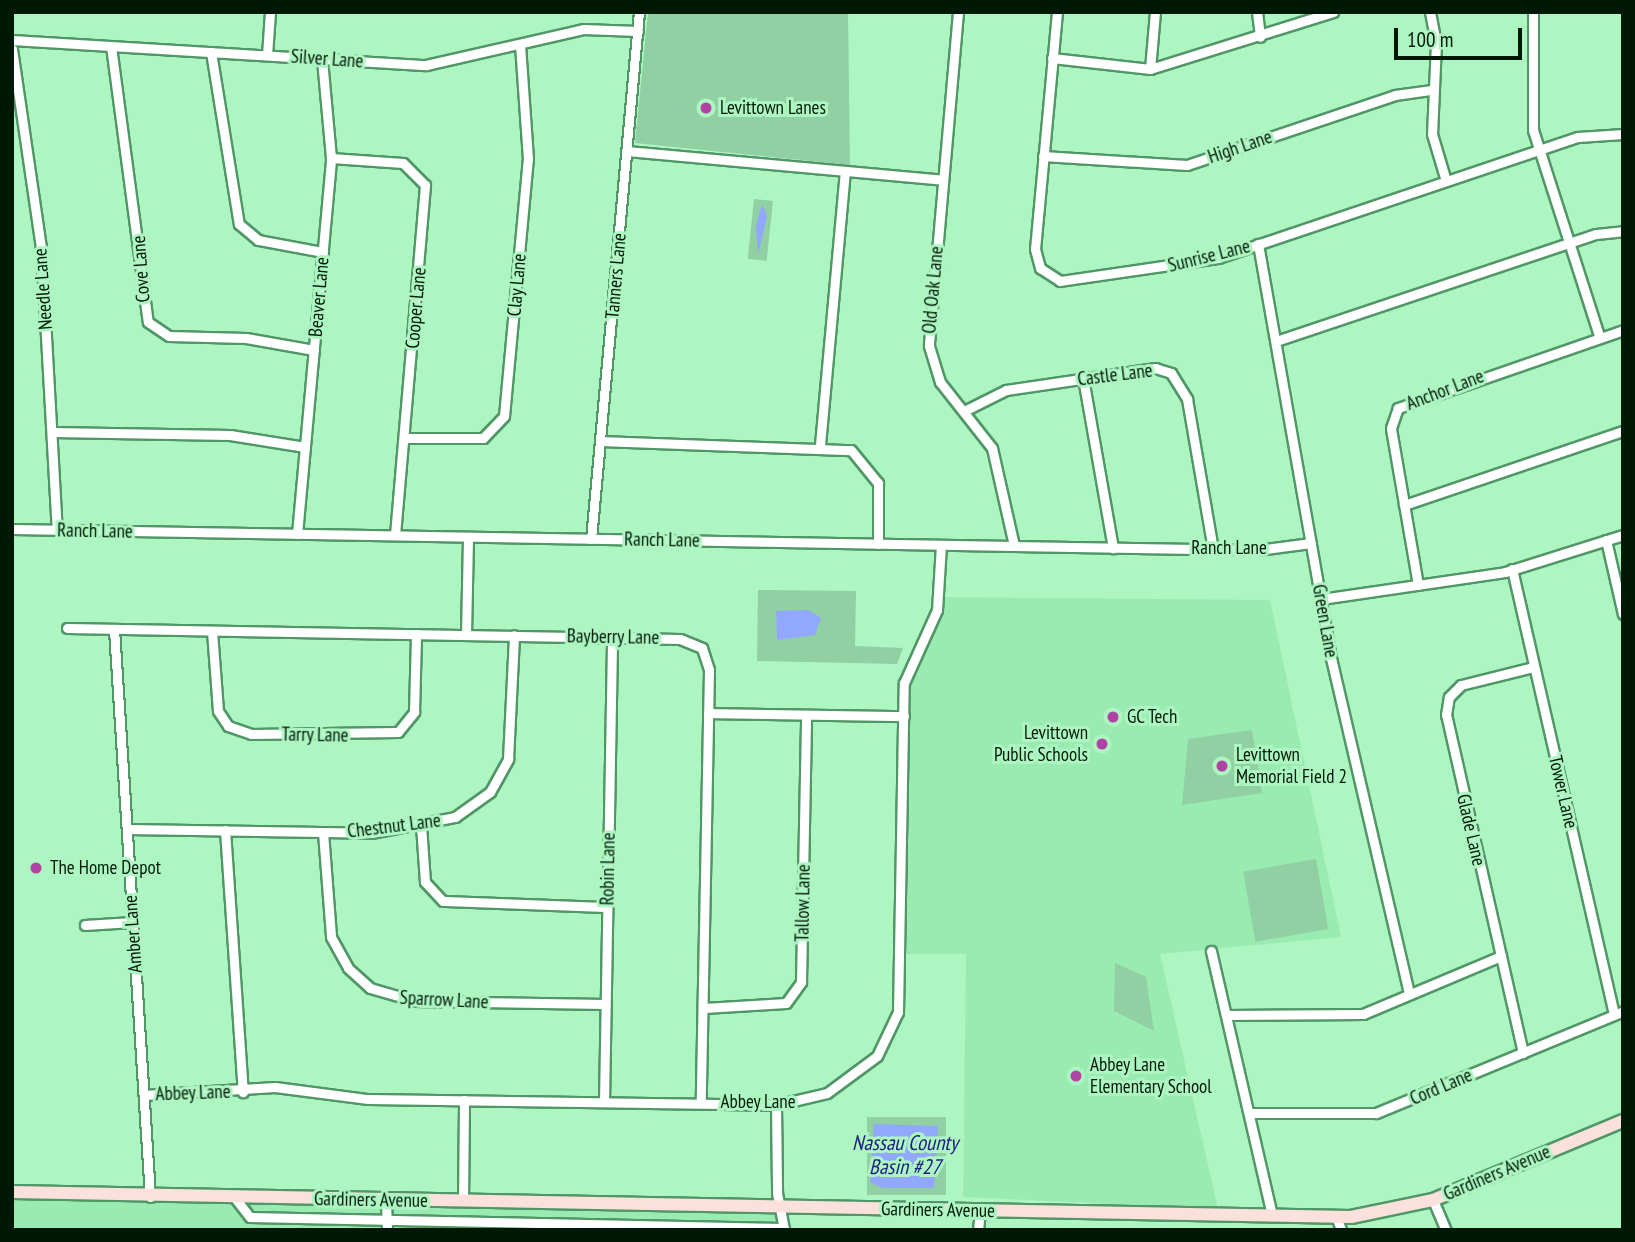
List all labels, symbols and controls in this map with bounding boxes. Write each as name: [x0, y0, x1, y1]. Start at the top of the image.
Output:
scale bar: [1397, 14, 1525, 58]
text: 100 m: [1407, 26, 1453, 53]
street label: Silver Lane: [290, 45, 364, 73]
place label: Levittown Lanes: [720, 97, 826, 119]
marker: Levittown Lanes: [698, 100, 714, 116]
street label: High Lane: [1205, 125, 1275, 169]
street label: Tanners Lane: [601, 232, 631, 320]
street label: Cove Lane: [127, 235, 155, 303]
street label: Sunrise Lane: [1166, 235, 1252, 277]
street label: Old Oak Lane: [918, 245, 948, 335]
street label: Needle Lane: [29, 247, 57, 331]
street label: Clay Lane: [503, 252, 531, 318]
street label: Beaver Lane: [304, 256, 334, 338]
street label: Cooper Lane: [401, 266, 431, 350]
street label: Castle Lane: [1076, 359, 1154, 391]
street label: Anchor Lane: [1403, 365, 1487, 415]
street label: Ranch Lane: [57, 519, 133, 543]
street label: Ranch Lane: [624, 528, 700, 552]
street label: Ranch Lane: [1191, 537, 1267, 559]
street label: Green Lane: [1307, 583, 1343, 659]
street label: Bayberry Lane: [566, 625, 660, 649]
place label: GC Tech: [1127, 706, 1178, 728]
marker: GC Tech: [1105, 709, 1121, 725]
place label: Levittown Public Schools: [994, 722, 1088, 766]
street label: Tarry Lane: [281, 723, 349, 747]
marker: Levittown Public Schools: [1094, 736, 1110, 752]
place label: Levittown Memorial Field 2: [1236, 744, 1347, 788]
street label: Tower Lane: [1544, 753, 1582, 831]
marker: Levittown Memorial Field 2: [1214, 758, 1230, 774]
street label: Glade Lane: [1452, 792, 1490, 868]
street label: Chestnut Lane: [346, 809, 442, 843]
street label: Robin Lane: [596, 832, 620, 906]
place label: The Home Depot: [50, 857, 161, 879]
marker: The Home Depot: [28, 860, 44, 876]
street label: Tallow Lane: [791, 864, 815, 942]
street label: Amber Lane: [119, 894, 147, 974]
street label: Sparrow Lane: [399, 986, 489, 1014]
place label: Abbey Lane Elementary School: [1090, 1054, 1212, 1098]
street label: Cord Lane: [1407, 1064, 1475, 1110]
marker: Abbey Lane Elementary School: [1068, 1068, 1084, 1084]
street label: Abbey Lane: [155, 1080, 231, 1106]
street label: Abbey Lane: [720, 1091, 796, 1113]
water label: Nassau County Basin #27: [852, 1130, 958, 1180]
street label: Gardiners Avenue: [1440, 1140, 1554, 1206]
street label: Gardiners Avenue: [314, 1188, 428, 1212]
street label: Gardiners Avenue: [881, 1198, 995, 1222]

